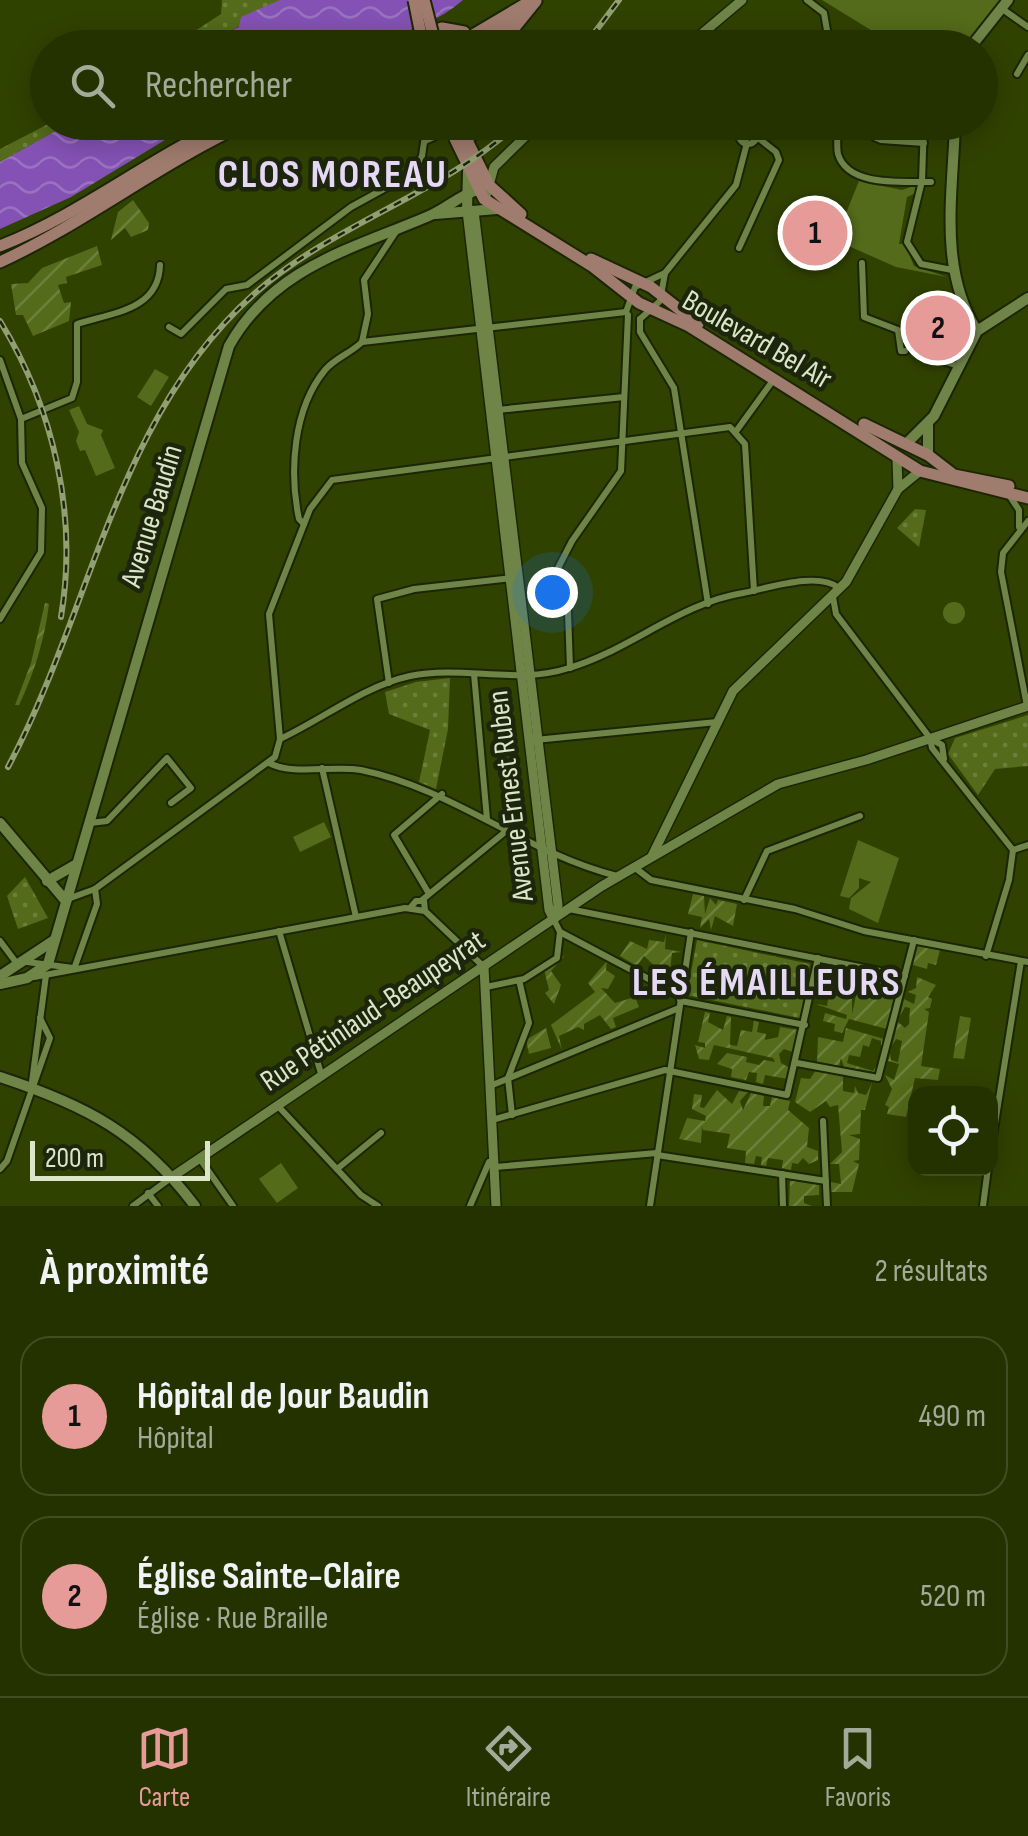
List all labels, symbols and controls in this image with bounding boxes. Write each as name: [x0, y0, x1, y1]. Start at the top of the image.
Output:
search box: [30, 30, 998, 140]
icon: search: [65, 58, 120, 113]
text: Rechercher: [145, 63, 292, 108]
district label: CLOS MOREAU: [218, 151, 448, 199]
pin: 1: [782, 196, 848, 270]
street label: Boulevard Bel Air: [676, 283, 839, 397]
pin: 2: [906, 290, 970, 366]
street label: Avenue Baudin: [113, 441, 191, 592]
your location: [527, 567, 578, 618]
street label: Avenue Ernest Ruben: [480, 688, 542, 905]
street label: Rue Pétiniaud-Beaupeyrat: [254, 923, 492, 1099]
district label: LES ÉMAILLEURS: [632, 959, 902, 1007]
map controls: [908, 1086, 998, 1176]
button: locate: [908, 1086, 998, 1176]
scale bar: [30, 1136, 210, 1180]
text: 200 m: [45, 1142, 104, 1175]
text: À proximité: [40, 1246, 209, 1297]
text: 2 résultats: [874, 1252, 988, 1291]
text: Hôpital de Jour Baudin: [137, 1374, 429, 1419]
text: 1: [68, 1397, 81, 1436]
text: 490 m: [918, 1397, 986, 1436]
text: Hôpital: [137, 1419, 214, 1458]
text: Église Sainte-Claire: [137, 1554, 401, 1599]
text: 2: [67, 1577, 82, 1616]
text: 520 m: [920, 1577, 986, 1616]
text: Église · Rue Braille: [137, 1599, 329, 1638]
tab: Carte: [137, 1721, 192, 1814]
tab: Itinéraire: [466, 1721, 551, 1814]
tab: Favoris: [825, 1721, 891, 1814]

